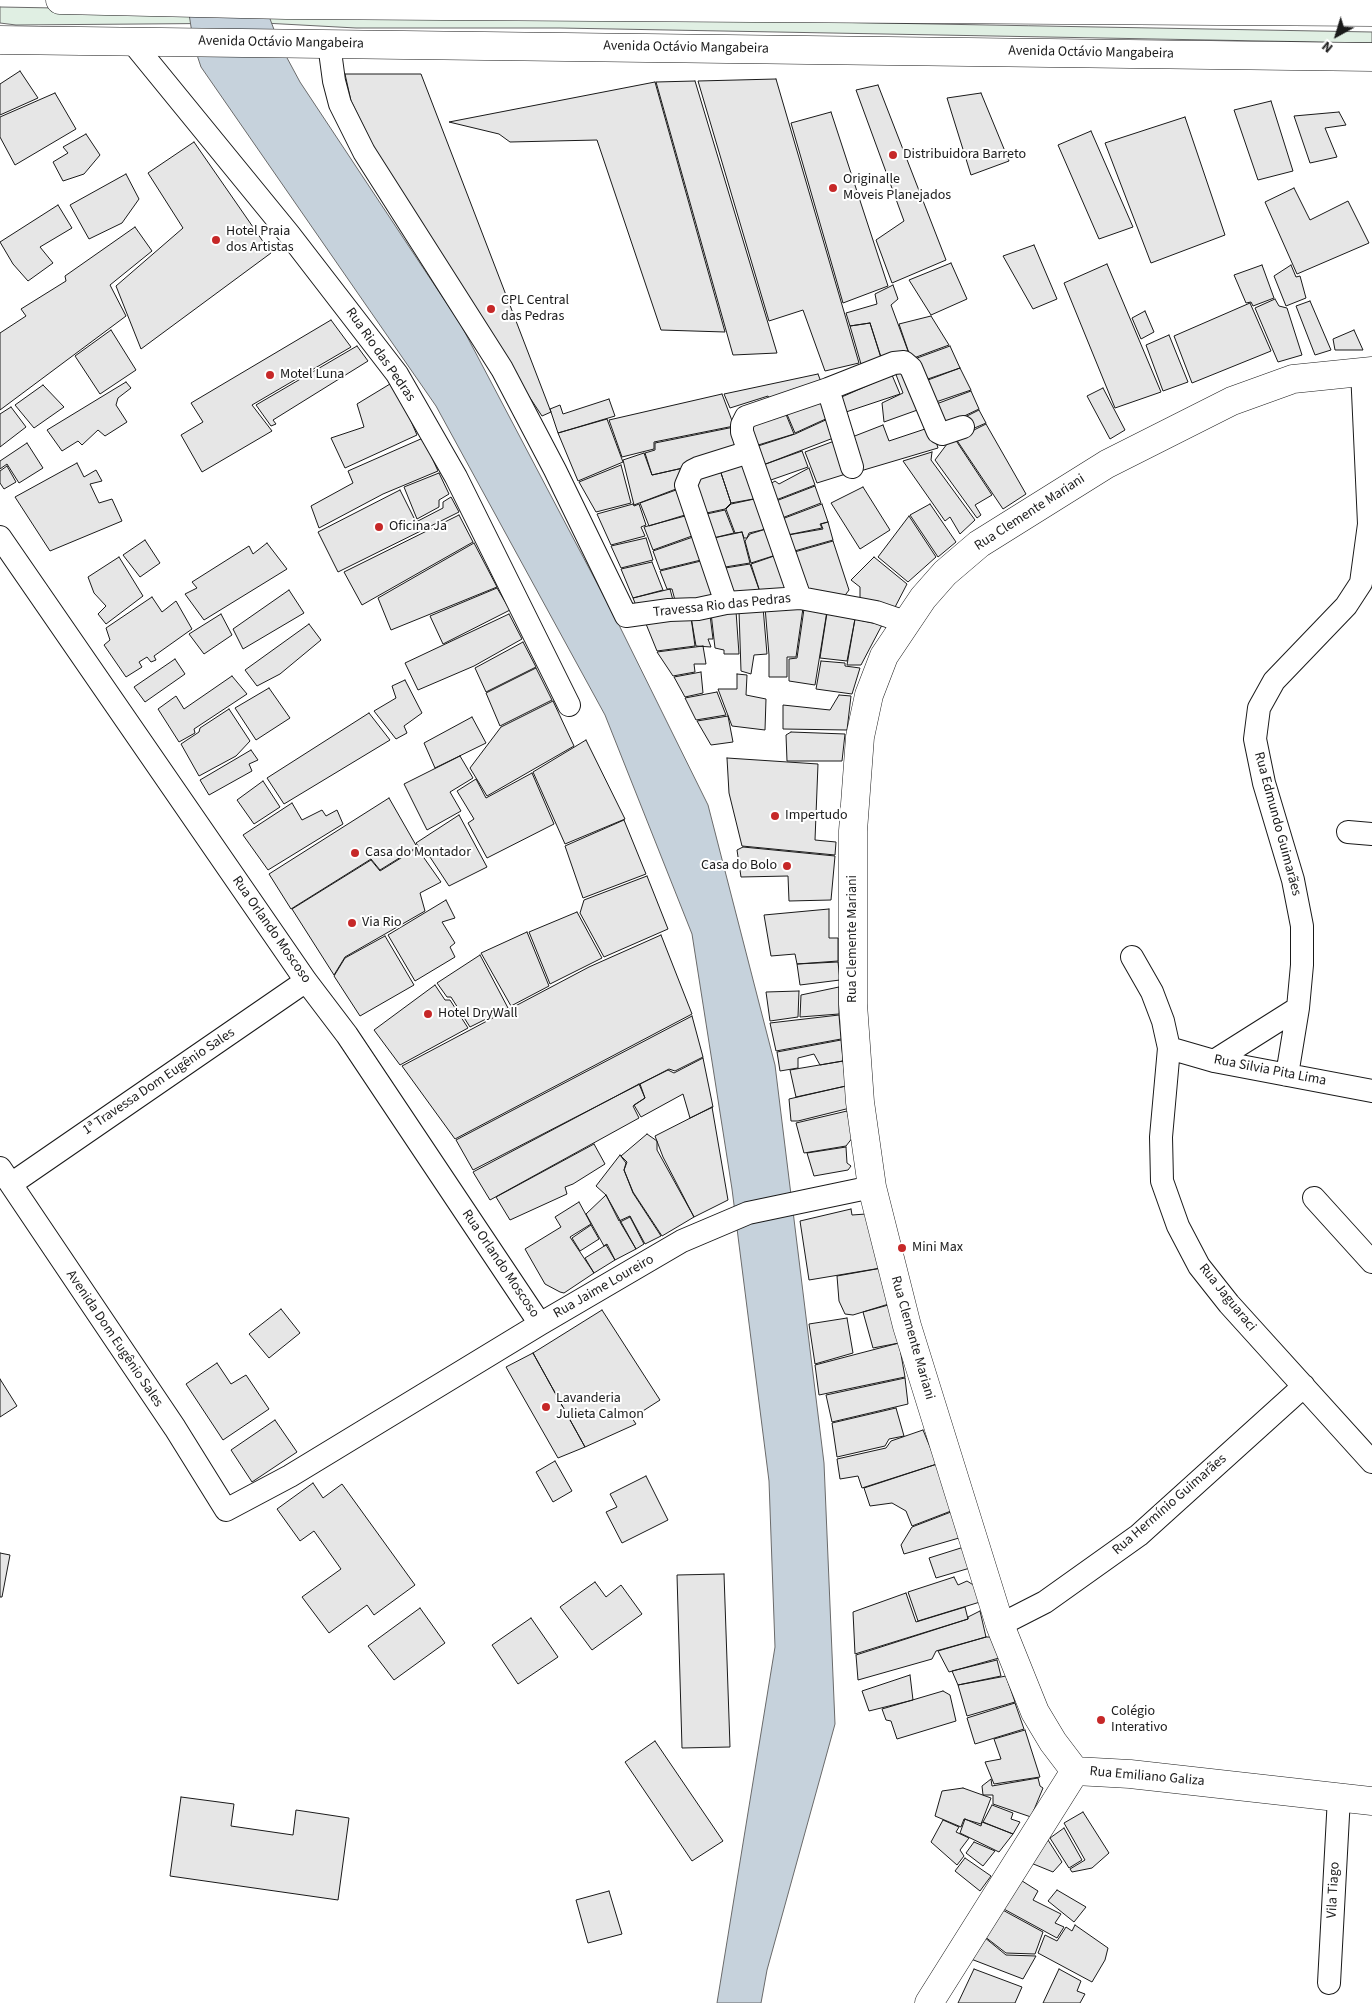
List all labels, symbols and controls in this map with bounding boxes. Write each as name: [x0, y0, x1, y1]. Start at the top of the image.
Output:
north arrow: [1312, 10, 1362, 60]
street label: Avenida Octávio Mangabeira: [198, 33, 364, 53]
text: N: [1318, 36, 1337, 57]
street label: Avenida Octávio Mangabeira: [603, 38, 769, 58]
street label: Avenida Octávio Mangabeira: [1008, 43, 1174, 63]
place label: Distribuidora Barreto: [903, 147, 1026, 163]
marker: Distribuidora Barreto: [887, 149, 899, 161]
place label: Originalle Moveis Planejados: [843, 172, 951, 204]
marker: Originalle Moveis Planejados: [827, 182, 839, 194]
place label: Hotel Praia dos Artistas: [226, 224, 294, 256]
marker: Hotel Praia dos Artistas: [210, 234, 222, 246]
place label: CPL Central das Pedras: [501, 293, 569, 326]
marker: CPL Central das Pedras: [485, 303, 497, 315]
street label: Rua Rio das Pedras: [341, 305, 419, 405]
place label: Motel Luna: [280, 367, 344, 383]
marker: Motel Luna: [264, 369, 276, 381]
street label: Rua Clemente Mariani: [972, 471, 1088, 555]
place label: Oficina Ja: [389, 519, 447, 535]
marker: Oficina Ja: [373, 521, 385, 533]
street label: Travessa Rio das Pedras: [652, 590, 792, 622]
street label: Rua Edmundo Guimarães: [1250, 750, 1304, 898]
place label: Impertudo: [785, 808, 848, 824]
marker: Impertudo: [769, 810, 781, 822]
place label: Casa do Montador: [365, 845, 471, 861]
marker: Casa do Montador: [349, 847, 361, 859]
place label: Casa do Bolo: [701, 858, 777, 874]
marker: Casa do Bolo: [781, 860, 793, 872]
street label: Rua Orlando Moscoso: [228, 873, 314, 987]
street label: Rua Clemente Mariani: [845, 875, 861, 1003]
place label: Via Rio: [362, 915, 402, 931]
marker: Via Rio: [346, 917, 358, 929]
place label: Hotel DryWall: [438, 1006, 518, 1022]
marker: Hotel DryWall: [422, 1008, 434, 1020]
street label: 1ª Travessa Dom Eugênio Sales: [80, 1025, 238, 1139]
street label: Rua Silvia Pita Lima: [1212, 1052, 1328, 1090]
street label: Rua Orlando Moscoso: [458, 1207, 542, 1321]
place label: Mini Max: [912, 1240, 963, 1256]
marker: Mini Max: [896, 1242, 908, 1254]
street label: Rua Jaime Loureiro: [551, 1251, 657, 1323]
street label: Rua Jaguaraci: [1195, 1261, 1259, 1335]
street label: Avenida Dom Eugênio Sales: [62, 1267, 166, 1411]
street label: Rua Clemente Mariani: [886, 1274, 938, 1402]
place label: Lavanderia Julieta Calmon: [556, 1391, 644, 1424]
marker: Lavanderia Julieta Calmon: [540, 1401, 552, 1413]
street label: Rua Hermínio Guimarães: [1110, 1451, 1230, 1559]
place label: Colégio Interativo: [1111, 1704, 1167, 1736]
marker: Colégio Interativo: [1095, 1714, 1107, 1726]
street label: Rua Emiliano Galiza: [1089, 1764, 1205, 1790]
street label: Vila Tiago: [1324, 1861, 1344, 1919]

